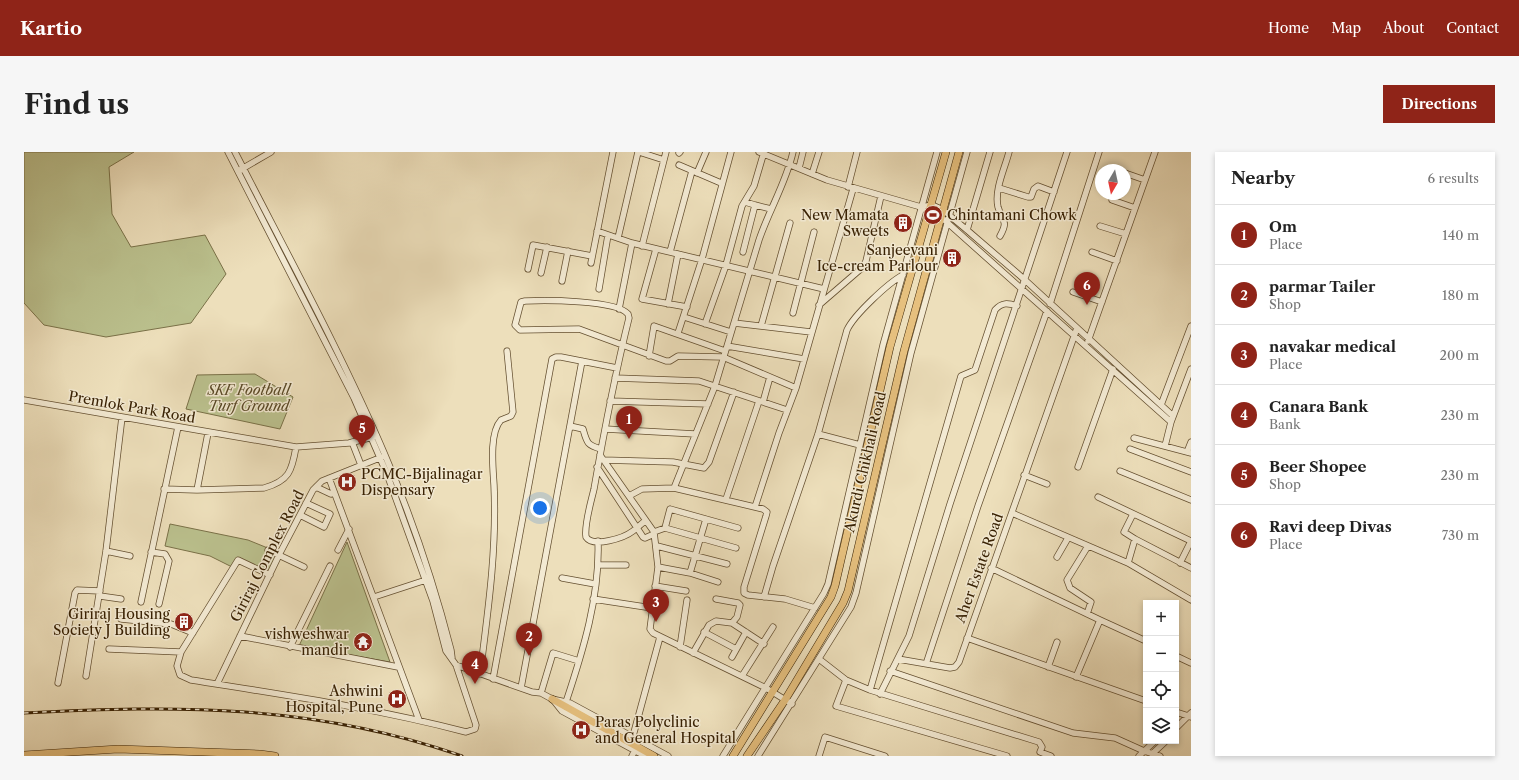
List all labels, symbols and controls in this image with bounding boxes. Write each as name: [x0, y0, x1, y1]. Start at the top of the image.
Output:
text: Kartio: [20, 17, 82, 40]
text: Home: [1268, 19, 1309, 37]
text: Map: [1331, 19, 1361, 37]
text: About: [1383, 19, 1424, 37]
text: Contact: [1446, 19, 1499, 37]
button: Directions: [1383, 85, 1495, 123]
text: Find us: [24, 87, 129, 121]
north arrow: [1095, 164, 1131, 200]
text: Nearby: [1231, 168, 1295, 188]
text: 6 results: [1428, 170, 1479, 186]
sports icon: Chintamani Chowk: [922, 204, 944, 226]
place label: New Mamata Sweets: [801, 206, 890, 240]
place label: Chintamani Chowk: [947, 206, 1077, 224]
building icon: New Mamata Sweets: [892, 212, 914, 234]
text: Om: [1269, 217, 1297, 236]
text: 1: [1241, 227, 1247, 243]
text: 140 m: [1442, 227, 1479, 243]
text: Place: [1269, 236, 1302, 252]
place label: Sanjeevani Ice-cream Parlour: [817, 241, 938, 275]
building icon: Sanjeevani Ice-cream Parlour: [941, 247, 963, 269]
pin: 6: [1074, 272, 1100, 305]
text: parmar Tailer: [1269, 277, 1375, 296]
text: 2: [1240, 287, 1248, 303]
text: 180 m: [1442, 287, 1479, 303]
text: Shop: [1269, 296, 1301, 312]
text: navakar medical: [1269, 337, 1396, 356]
text: 3: [1240, 347, 1248, 363]
text: 200 m: [1439, 347, 1479, 363]
text: Place: [1269, 356, 1302, 372]
park label: SKF Football Turf Ground: [206, 381, 292, 415]
street label: Premlok Park Road: [67, 387, 197, 427]
street label: Akurdi Chikhali Road: [840, 389, 890, 535]
text: Canara Bank: [1269, 397, 1368, 416]
pin: 1: [616, 406, 642, 439]
text: 4: [1240, 407, 1248, 423]
text: 230 m: [1441, 407, 1479, 423]
pin: 5: [349, 415, 375, 448]
text: Bank: [1269, 416, 1301, 432]
text: Beer Shopee: [1269, 457, 1366, 476]
place label: PCMC-Bijalinagar Dispensary: [361, 465, 483, 499]
text: 5: [1240, 467, 1248, 483]
text: 230 m: [1441, 467, 1479, 483]
hospital icon: PCMC-Bijalinagar Dispensary: [336, 471, 358, 493]
text: Shop: [1269, 476, 1301, 492]
street label: Giriraj Complex Road: [226, 487, 308, 625]
your location: [530, 498, 550, 518]
street label: Aher Estate Road: [950, 510, 1007, 626]
text: Ravi deep Divas: [1269, 517, 1392, 536]
text: 6: [1240, 527, 1248, 543]
text: 730 m: [1442, 527, 1479, 543]
text: Place: [1269, 536, 1302, 552]
pin: 3: [643, 589, 669, 622]
map controls: [1143, 600, 1179, 744]
button: +: [1143, 600, 1179, 636]
place label: Giriraj Housing Society J Building: [53, 605, 171, 639]
building icon: Giriraj Housing Society J Building: [173, 611, 195, 633]
pin: 2: [516, 623, 542, 656]
place label: vishweshwar mandir: [264, 625, 349, 659]
temple icon: vishweshwar mandir: [352, 631, 374, 653]
button: −: [1143, 636, 1179, 672]
pin: 4: [462, 651, 488, 684]
button: locate: [1143, 672, 1179, 708]
place label: Ashwini Hospital, Pune: [285, 682, 383, 716]
hospital icon: Ashwini Hospital, Pune: [386, 688, 408, 710]
button: layers: [1143, 708, 1179, 744]
place label: Paras Polyclinic and General Hospital: [595, 713, 736, 747]
hospital icon: Paras Polyclinic and General Hospital: [570, 719, 592, 741]

